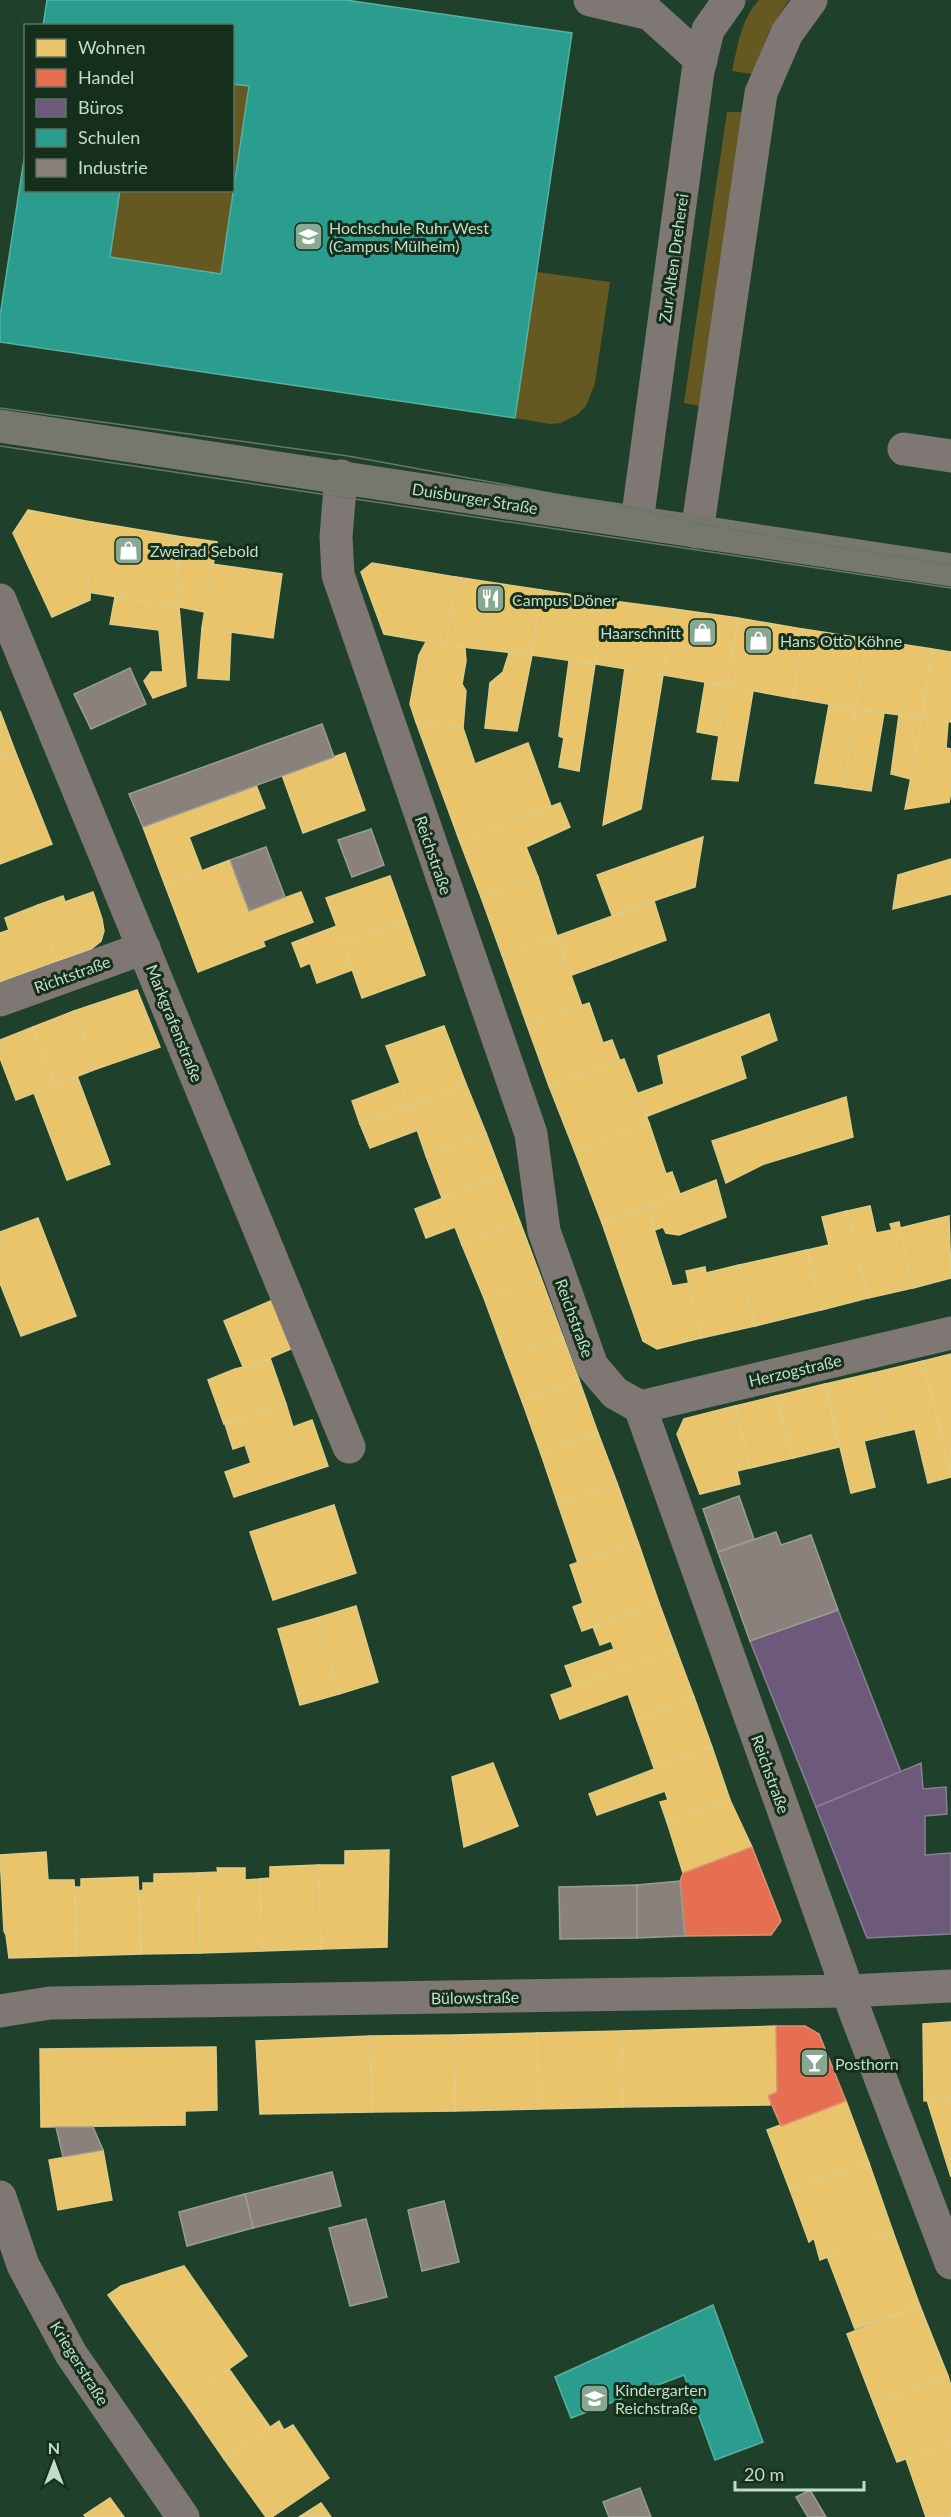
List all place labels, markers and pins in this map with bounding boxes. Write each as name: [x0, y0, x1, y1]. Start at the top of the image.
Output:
place label: Hochschule Ruhr West (Campus Mülheim): [329, 218, 489, 255]
school or university icon: Hochschule Ruhr West (Campus Mülheim): [292, 220, 324, 252]
shop icon: Zweirad Sebold: [113, 534, 145, 566]
place label: Zweirad Sebold: [150, 541, 259, 560]
restaurant icon: Campus Döner: [475, 583, 507, 615]
place label: Campus Döner: [512, 590, 617, 609]
shop icon: Haarschnitt: [686, 616, 718, 648]
place label: Haarschnitt: [600, 623, 681, 642]
shop icon: Hans Otto Köhne: [743, 624, 775, 656]
place label: Hans Otto Köhne: [780, 631, 902, 650]
bar icon: Posthorn: [798, 2047, 830, 2079]
place label: Posthorn: [835, 2054, 899, 2073]
place label: Kindergarten Reichstraße: [615, 2380, 707, 2417]
school or university icon: Kindergarten Reichstraße: [578, 2382, 610, 2414]

